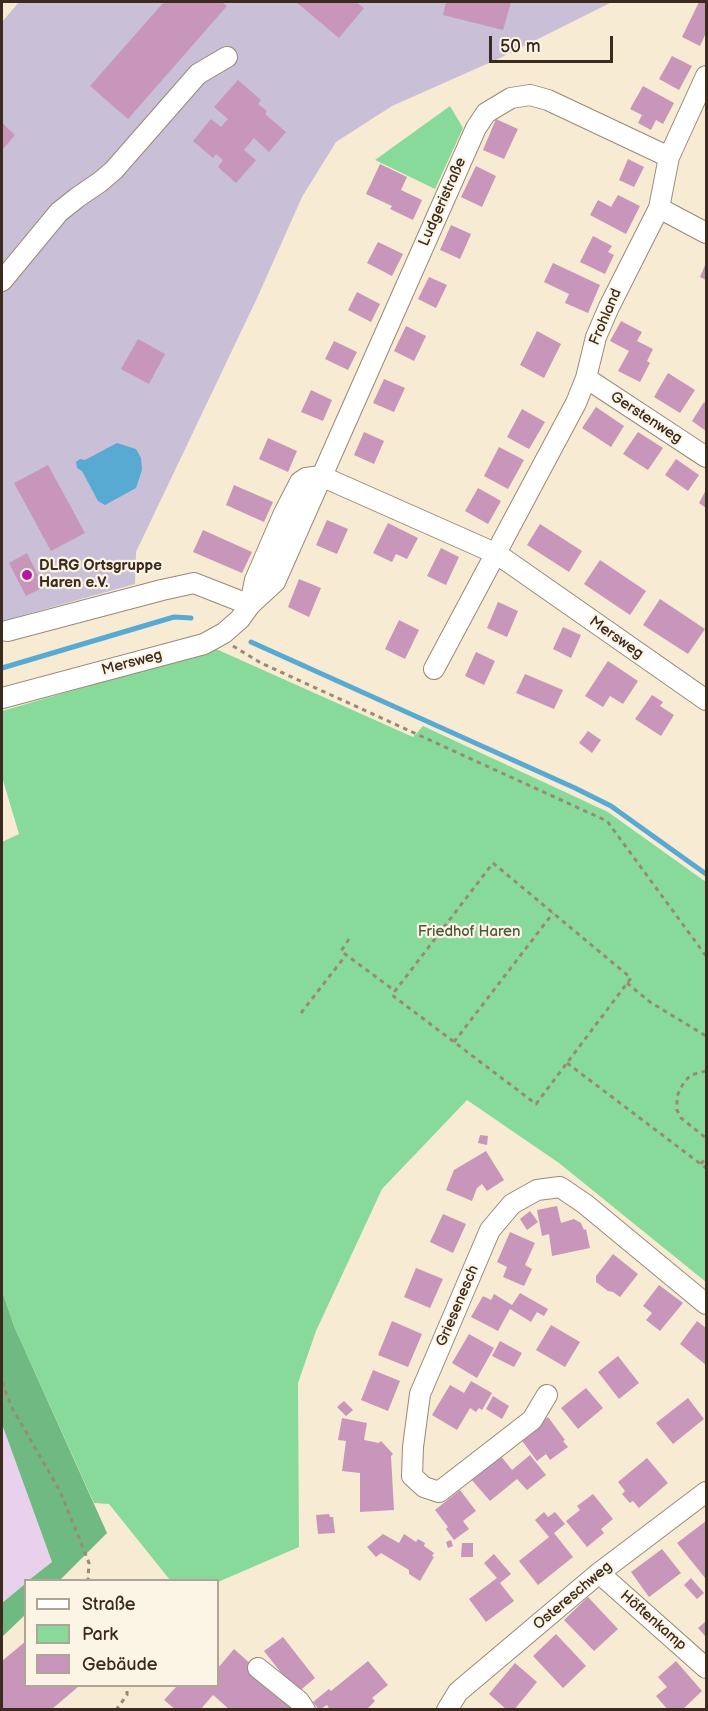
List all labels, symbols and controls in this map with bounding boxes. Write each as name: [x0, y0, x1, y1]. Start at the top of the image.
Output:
scale bar: [492, 24, 616, 62]
text: 50 m: [500, 36, 541, 57]
street label: Ludgeristraße: [415, 155, 471, 249]
street label: Frohland: [586, 286, 626, 348]
street label: Gerstenweg: [607, 388, 685, 448]
place label: DLRG Ortsgruppe Haren e.V.: [39, 557, 162, 592]
marker: DLRG Ortsgruppe Haren e.V.: [20, 568, 34, 582]
street label: Mersweg: [585, 613, 647, 663]
street label: Mersweg: [100, 646, 164, 680]
park label: Friedhof Haren: [418, 923, 520, 941]
street label: Griesenesch: [433, 1263, 483, 1349]
street label: Ostereschweg: [530, 1558, 616, 1634]
legend: [24, 1579, 219, 1687]
street label: Höftenkamp: [616, 1587, 690, 1655]
text: Straße: [82, 1594, 135, 1615]
text: Park: [82, 1624, 118, 1645]
text: Gebäude: [82, 1654, 158, 1675]

